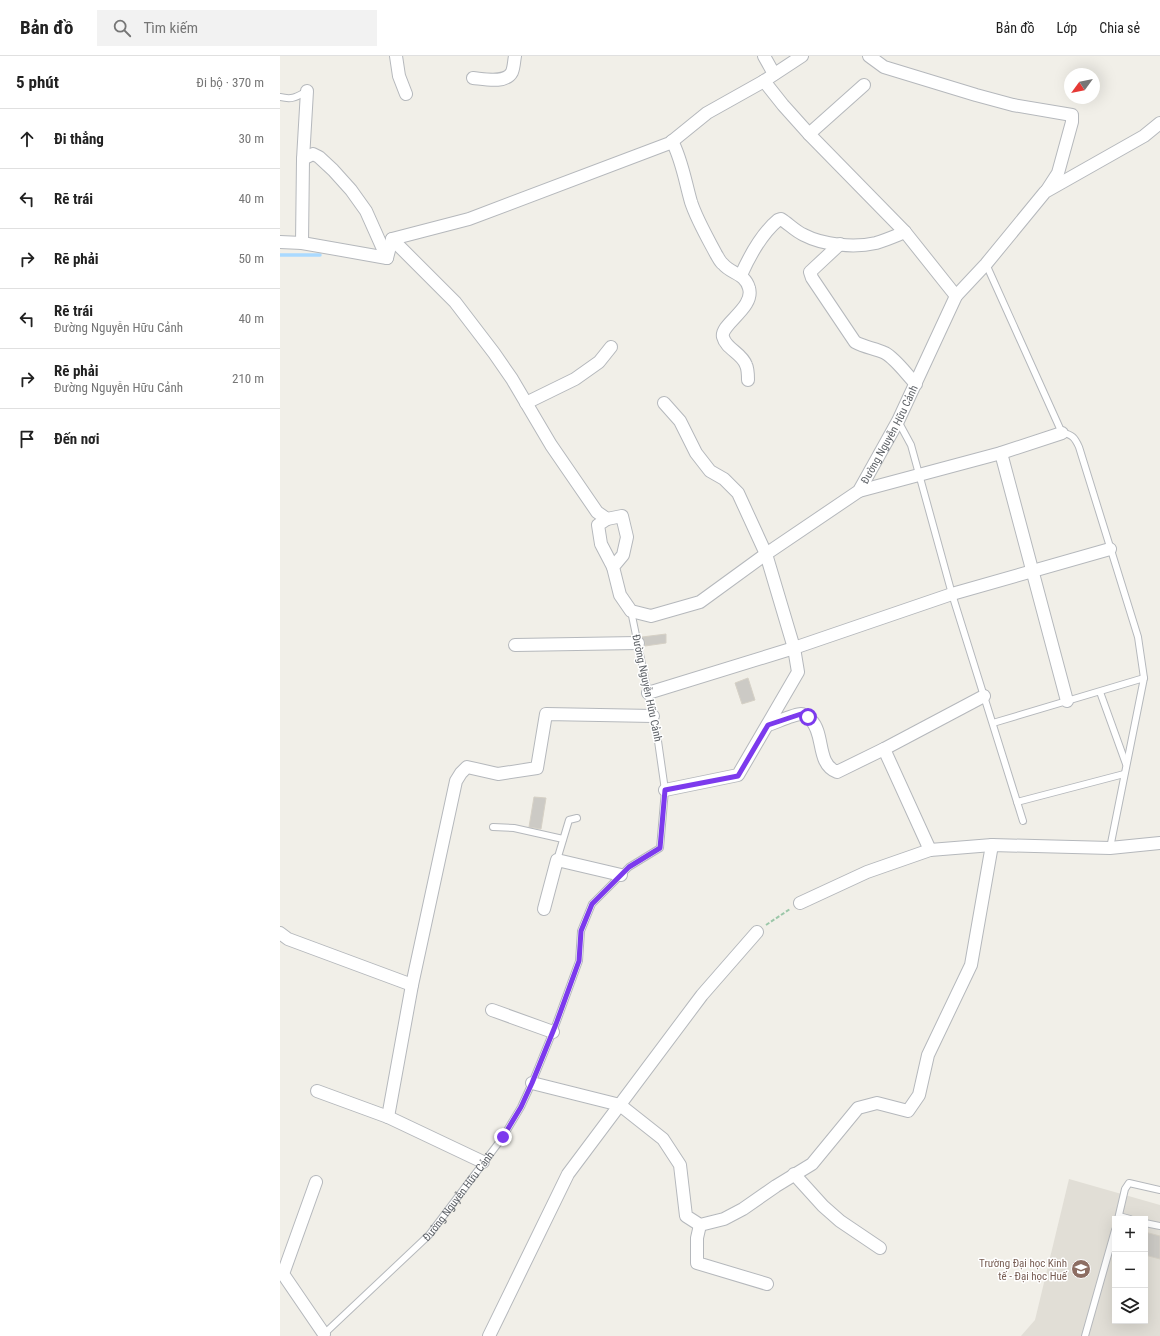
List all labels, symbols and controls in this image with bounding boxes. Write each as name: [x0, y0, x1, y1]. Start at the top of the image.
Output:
search box: [97, 10, 377, 46]
text: Bản đồ: [20, 16, 73, 39]
icon: search: [111, 17, 133, 39]
text: Tìm kiếm: [143, 19, 198, 37]
text: Bản đồ: [996, 20, 1035, 36]
text: Lớp: [1057, 20, 1077, 36]
text: Chia sẻ: [1099, 20, 1140, 36]
north arrow: [1064, 68, 1100, 104]
text: 5 phút: [16, 72, 59, 92]
text: Đi bộ · 370 m: [196, 75, 264, 90]
icon: ahead: [16, 128, 38, 150]
text: Đi thẳng: [54, 130, 104, 148]
text: 30 m: [238, 131, 264, 146]
icon: left: [16, 188, 38, 210]
text: Rẽ trái: [54, 190, 93, 208]
text: 40 m: [238, 191, 264, 206]
icon: right: [16, 248, 38, 270]
text: Rẽ phải: [54, 250, 99, 268]
text: 50 m: [238, 251, 264, 266]
text: Rẽ trái: [54, 302, 93, 320]
icon: left: [16, 308, 38, 330]
text: 40 m: [238, 311, 264, 326]
text: Đường Nguyễn Hữu Cảnh: [54, 320, 183, 335]
text: Rẽ phải: [54, 362, 99, 380]
icon: right: [16, 368, 38, 390]
text: 210 m: [232, 371, 264, 386]
text: Đường Nguyễn Hữu Cảnh: [54, 380, 183, 395]
street label: Đường Nguyễn Hữu Cảnh: [858, 383, 920, 486]
icon: arrive: [16, 428, 38, 450]
text: Đến nơi: [54, 430, 100, 448]
street label: Đường Nguyễn Hữu Cảnh: [629, 633, 665, 743]
route start: [799, 708, 817, 726]
route end: [494, 1128, 512, 1146]
street label: Đường Nguyễn Hữu Cảnh: [420, 1149, 496, 1244]
map controls: [1112, 1216, 1148, 1324]
button: +: [1112, 1216, 1148, 1252]
button: −: [1112, 1252, 1148, 1288]
place label: Trường Đại học Kinh tế - Đại học Huế: [979, 1257, 1068, 1283]
school or university icon: Trường Đại học Kinh tế - Đại học Huế: [1070, 1258, 1092, 1280]
button: layers: [1112, 1288, 1148, 1324]

